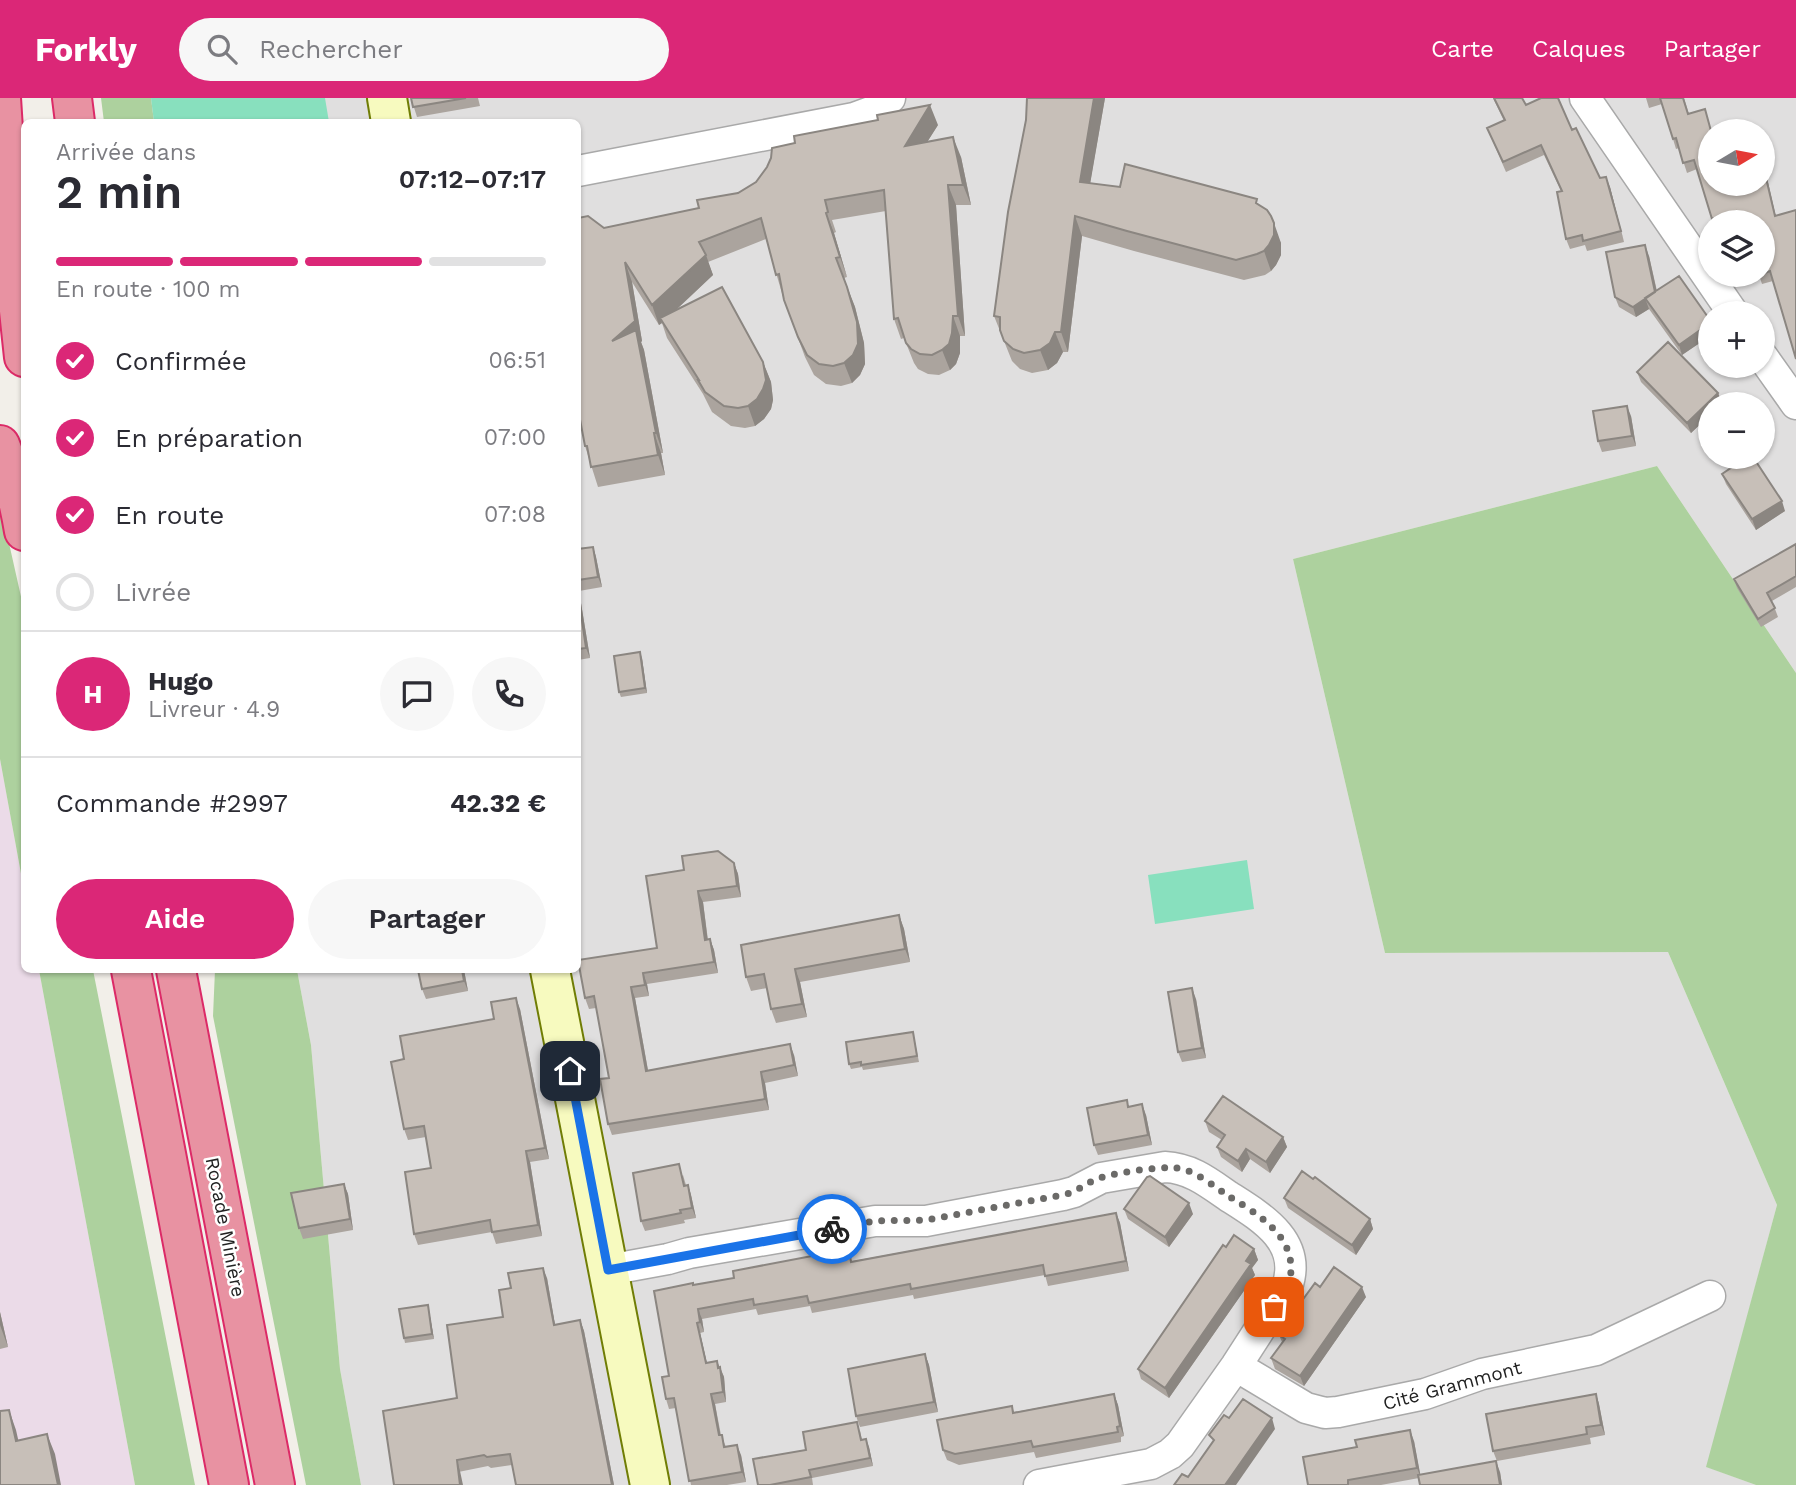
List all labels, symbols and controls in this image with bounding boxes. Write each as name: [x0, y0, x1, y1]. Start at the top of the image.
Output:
search box: [179, 18, 669, 81]
text: Forkly: [35, 30, 137, 69]
icon: search: [203, 30, 241, 68]
text: Rechercher: [259, 34, 403, 64]
text: Carte: [1431, 35, 1494, 63]
text: Calques: [1532, 35, 1626, 63]
text: Partager: [1664, 35, 1761, 63]
north arrow: [1698, 119, 1774, 196]
map controls: [1698, 119, 1775, 469]
text: Arrivée dans: [56, 139, 196, 166]
text: 07:12–07:17: [399, 164, 546, 194]
text: 2 min: [56, 165, 182, 219]
button: layers: [1698, 210, 1775, 287]
text: En route · 100 m: [56, 276, 240, 303]
button: +: [1698, 301, 1775, 378]
icon: check: [56, 342, 94, 380]
text: Confirmée: [115, 346, 247, 376]
text: 06:51: [489, 347, 546, 374]
button: −: [1698, 392, 1775, 469]
icon: check: [56, 419, 94, 457]
text: En préparation: [115, 423, 303, 453]
text: 07:00: [484, 424, 546, 451]
icon: check: [56, 496, 94, 534]
text: En route: [115, 500, 224, 530]
text: 07:08: [484, 501, 546, 528]
text: Livrée: [115, 577, 191, 607]
button: chat: [380, 657, 454, 731]
button: phone: [472, 657, 546, 731]
text: Hugo: [148, 666, 213, 696]
text: H: [83, 679, 103, 709]
text: Livreur · 4.9: [148, 696, 280, 723]
text: Commande #2997: [56, 788, 288, 818]
text: 42.32 €: [450, 788, 546, 818]
button: Aide: [56, 879, 294, 959]
button: Partager: [308, 879, 546, 959]
pin: [540, 1041, 600, 1101]
icon: home: [551, 1052, 589, 1090]
street label: Rocade Minière: [201, 1155, 250, 1299]
courier: [797, 1194, 867, 1264]
icon: bike: [813, 1210, 851, 1248]
pin: [1244, 1277, 1304, 1337]
icon: bag: [1255, 1288, 1293, 1326]
street label: Cité Grammont: [1380, 1356, 1524, 1415]

